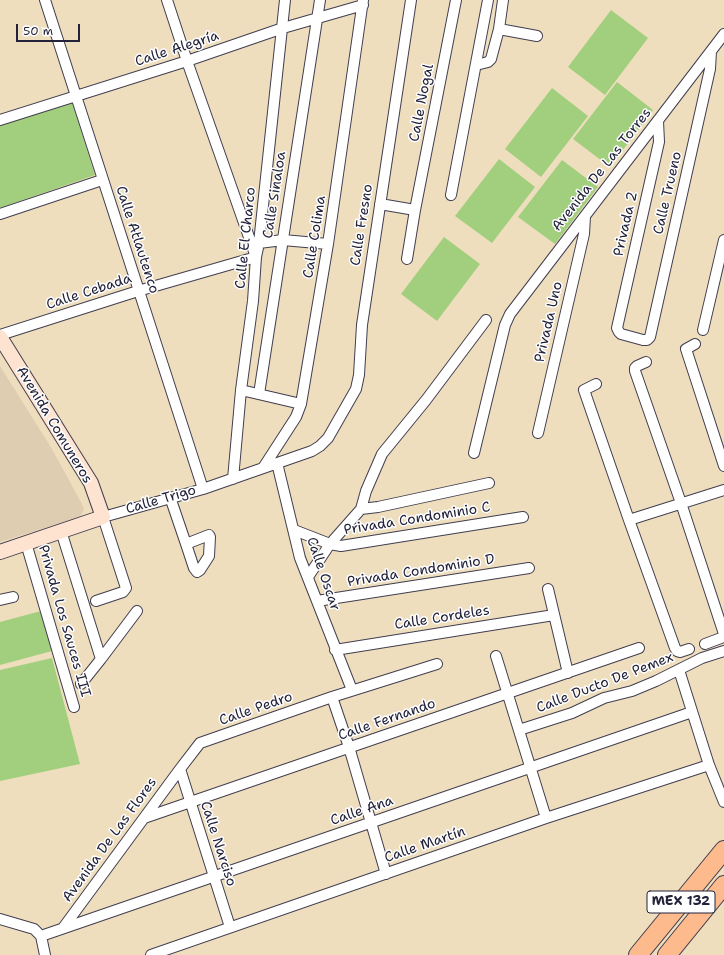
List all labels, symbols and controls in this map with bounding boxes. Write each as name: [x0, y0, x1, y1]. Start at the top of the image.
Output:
scale bar: [18, 16, 82, 42]
text: 50 m: [23, 23, 53, 39]
street label: Calle Alegría: [133, 28, 221, 70]
street label: Calle Nogal: [406, 63, 438, 143]
street label: Avenida De Las Torres: [549, 105, 655, 235]
street label: Calle Sinaloa: [260, 150, 290, 240]
street label: Calle Trueno: [650, 150, 686, 236]
street label: Calle Fresno: [347, 183, 377, 267]
street label: Calle Atlautenco: [112, 184, 162, 296]
street label: Calle El Charco: [232, 186, 260, 290]
street label: Privada 2: [610, 190, 642, 258]
street label: Calle Colima: [300, 195, 330, 279]
street label: Calle Cebada: [44, 270, 134, 314]
street label: Privada Uno: [532, 280, 566, 364]
street label: Avenida Comuneros: [12, 363, 96, 487]
street label: Calle Trigo: [124, 482, 198, 518]
street label: Privada Condominio C: [342, 499, 492, 539]
street label: Calle Oscar: [303, 535, 343, 613]
street label: Privada Los Sauces III: [34, 543, 94, 699]
street label: Privada Condominio D: [346, 551, 496, 591]
street label: Calle Cordeles: [393, 602, 491, 634]
street label: Calle Ducto De Pemex: [534, 649, 676, 717]
street label: Calle Pedro: [217, 689, 295, 729]
street label: Calle Fernando: [336, 695, 438, 745]
street label: Avenida De Las Flores: [59, 775, 161, 905]
street label: Calle Ana: [328, 792, 396, 830]
street label: Calle Narciso: [196, 799, 240, 889]
street label: Calle Martín: [382, 823, 468, 867]
road number: MEX 132: [647, 891, 715, 913]

